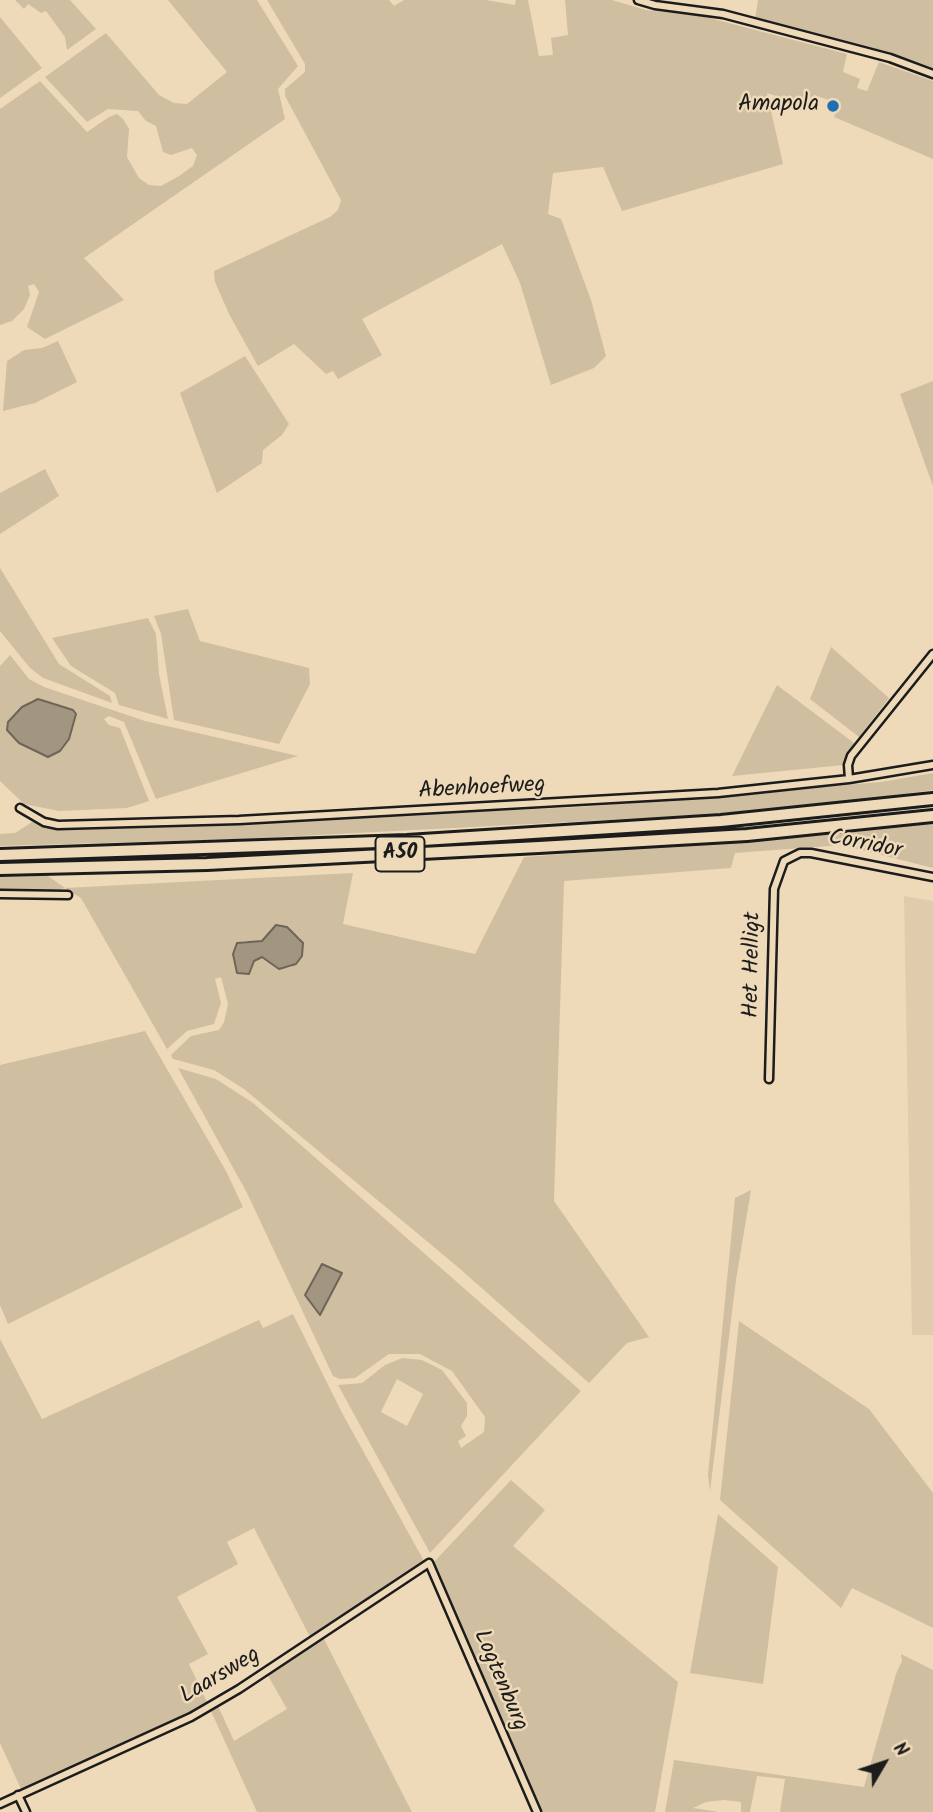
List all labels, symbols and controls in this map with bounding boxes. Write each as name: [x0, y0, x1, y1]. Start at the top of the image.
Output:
place label: Amapola: [738, 92, 819, 120]
marker: Amapola: [825, 98, 841, 114]
street label: Abenhoefweg: [418, 773, 546, 807]
street label: Corridor: [826, 825, 904, 867]
road number: A50: [376, 836, 424, 872]
street label: Het Helligt: [739, 912, 769, 1018]
street label: Logtenburg: [465, 1626, 533, 1736]
street label: Laarsweg: [176, 1642, 266, 1712]
north arrow: [849, 1728, 919, 1798]
text: N: [885, 1736, 916, 1764]

